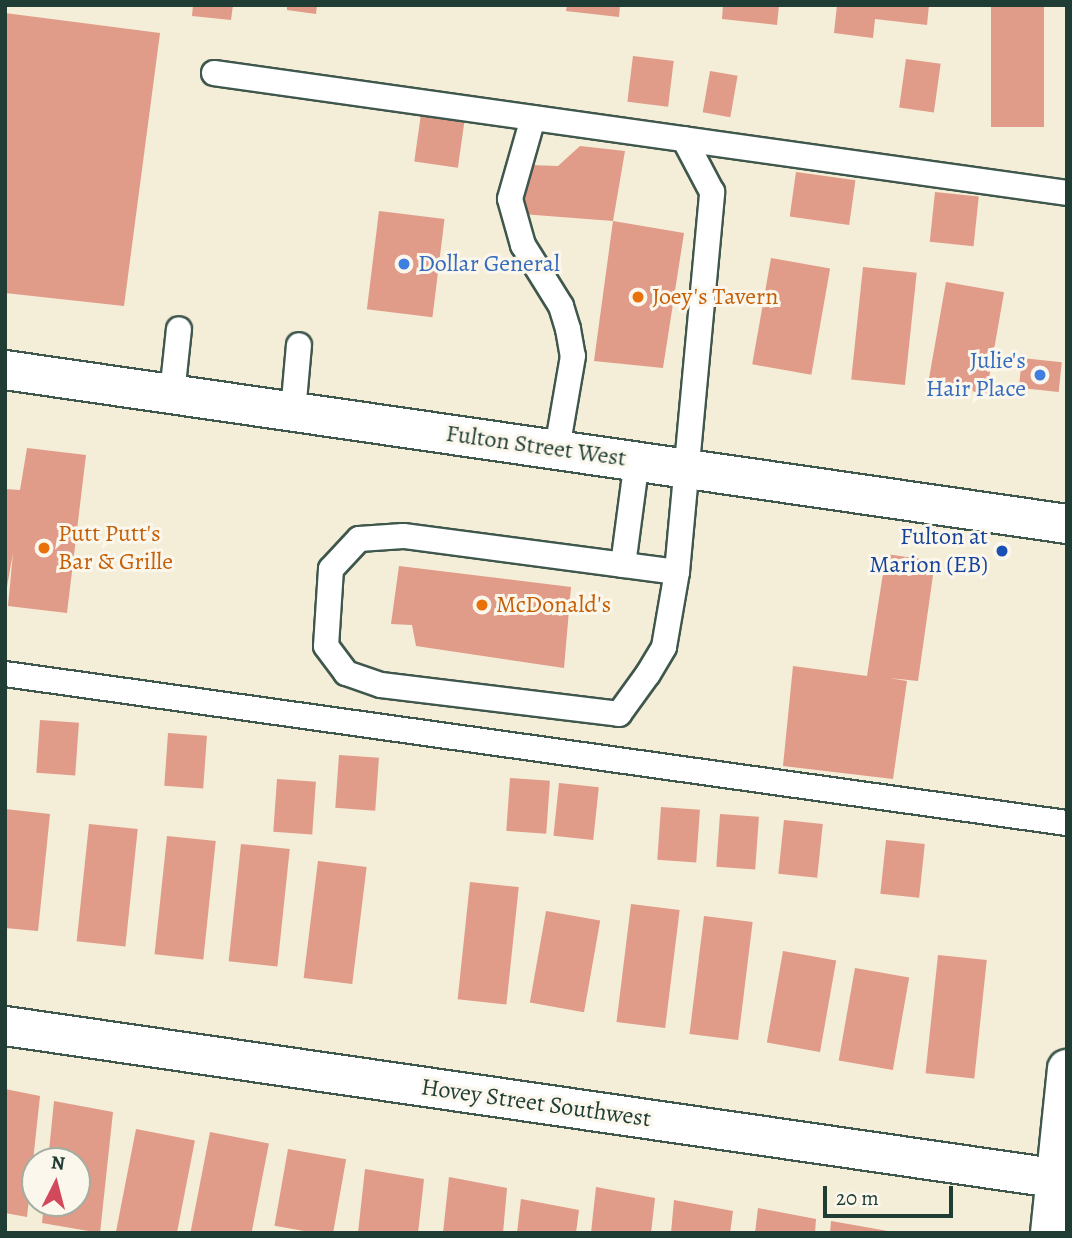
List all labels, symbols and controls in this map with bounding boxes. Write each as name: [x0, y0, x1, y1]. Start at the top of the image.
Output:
place label: Dollar General: [418, 250, 560, 278]
marker: Dollar General: [396, 256, 412, 272]
place label: Joey's Tavern: [652, 283, 778, 311]
marker: Joey's Tavern: [630, 289, 646, 305]
place label: Julie's Hair Place: [926, 347, 1026, 403]
marker: Julie's Hair Place: [1032, 367, 1048, 383]
street label: Fulton Street West: [444, 419, 628, 473]
place label: Putt Putt's Bar & Grille: [58, 520, 173, 576]
place label: Fulton at Marion (EB): [869, 523, 988, 579]
marker: Putt Putt's Bar & Grille: [36, 540, 52, 556]
marker: Fulton at Marion (EB): [994, 543, 1010, 559]
place label: McDonald's: [496, 591, 611, 619]
marker: McDonald's: [474, 597, 490, 613]
street label: Hovey Street Southwest: [419, 1073, 653, 1133]
north arrow: [21, 1147, 91, 1217]
text: N: [50, 1149, 66, 1177]
scale bar: [827, 1172, 956, 1216]
text: 20 m: [836, 1184, 879, 1212]

